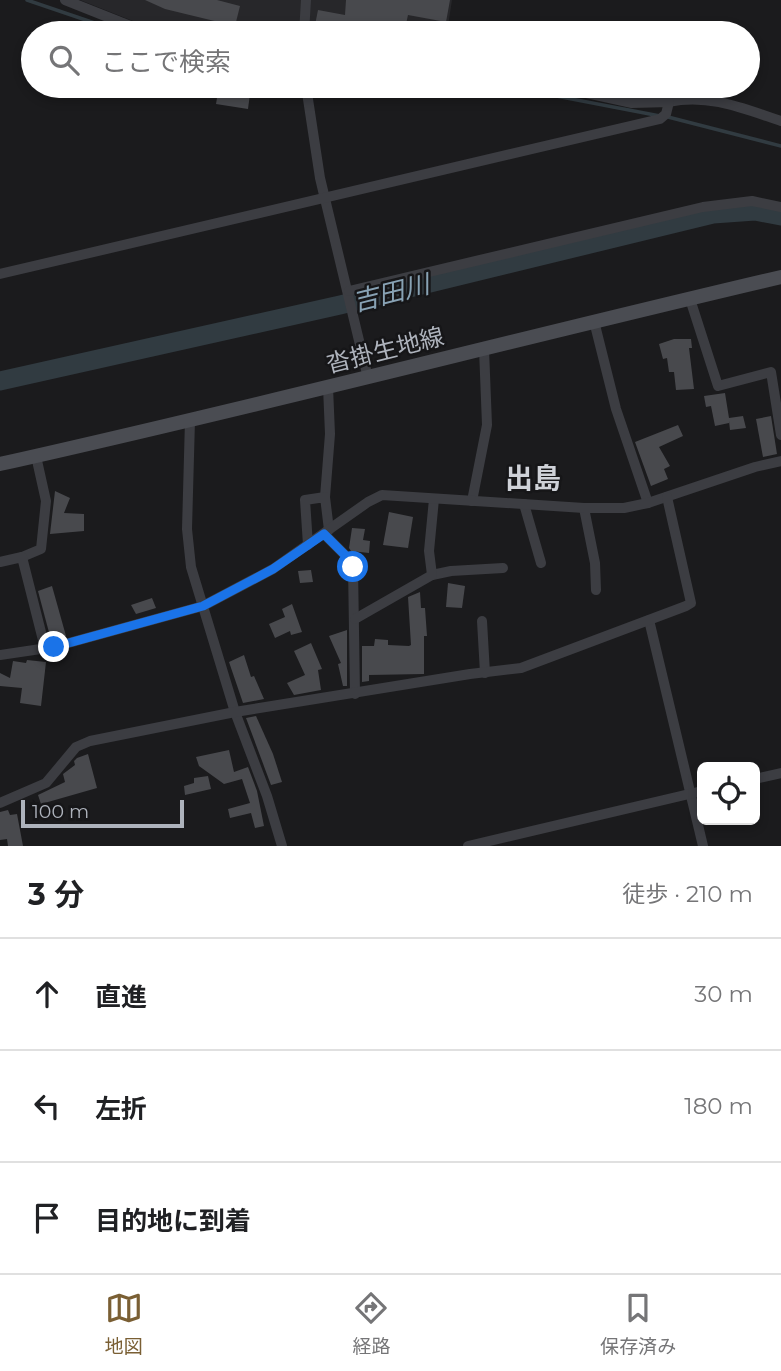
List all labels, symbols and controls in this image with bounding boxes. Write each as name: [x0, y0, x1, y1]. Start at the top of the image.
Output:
search box: [21, 21, 760, 98]
icon: search: [45, 41, 83, 79]
text: ここで検索: [101, 46, 231, 78]
water label: 吉田川: [349, 267, 436, 318]
street label: 沓掛生地線: [323, 321, 447, 379]
district label: 出島: [505, 461, 561, 495]
route start: [337, 551, 368, 582]
route end: [38, 631, 69, 662]
map controls: [697, 762, 760, 825]
button: locate: [697, 762, 760, 825]
scale bar: [21, 797, 184, 829]
text: 100 m: [32, 800, 89, 823]
text: 3 分: [28, 876, 84, 913]
text: 徒歩 · 210 m: [622, 880, 753, 908]
icon: ahead: [28, 975, 66, 1013]
text: 30 m: [694, 980, 753, 1008]
text: 直進: [95, 981, 147, 1013]
icon: left: [28, 1087, 66, 1125]
text: 180 m: [684, 1092, 753, 1120]
text: 左折: [95, 1093, 147, 1125]
icon: arrive: [28, 1199, 66, 1237]
text: 目的地に到着: [95, 1205, 251, 1237]
tab: 地図: [105, 1289, 143, 1358]
tab: 経路: [352, 1289, 390, 1358]
tab: 保存済み: [600, 1289, 676, 1358]

